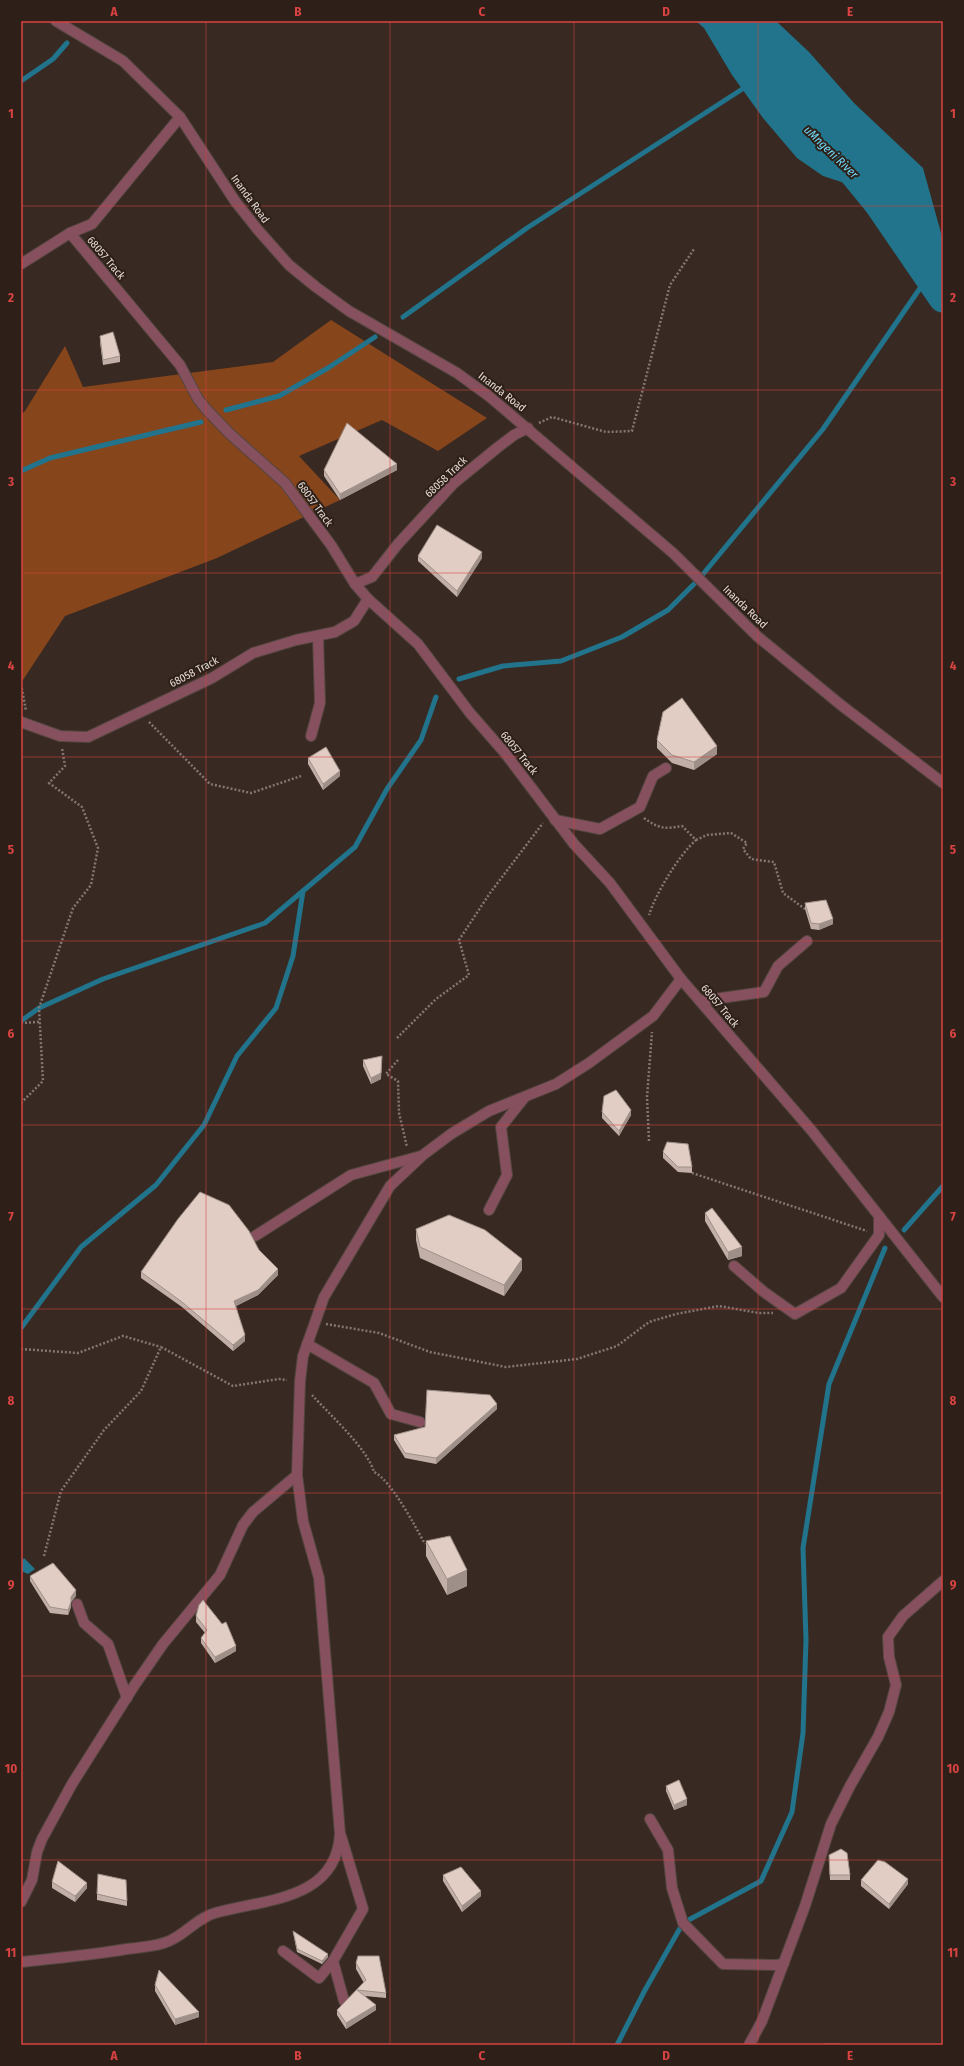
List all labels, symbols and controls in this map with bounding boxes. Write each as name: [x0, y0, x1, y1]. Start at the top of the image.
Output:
text: A: [109, 4, 118, 19]
text: B: [294, 4, 302, 19]
text: C: [479, 4, 486, 19]
text: D: [662, 4, 670, 19]
text: E: [847, 4, 853, 19]
text: 1: [8, 106, 14, 121]
text: 1: [950, 106, 956, 121]
water label: uMngeni River: [801, 123, 862, 182]
street label: Inanda Road: [228, 172, 272, 226]
street label: 68057 Track: [84, 234, 128, 283]
text: 2: [7, 290, 14, 305]
text: 2: [949, 290, 956, 305]
street label: Inanda Road: [476, 369, 528, 415]
street label: 68058 Track: [422, 453, 470, 500]
text: 3: [7, 474, 14, 489]
text: 3: [949, 474, 956, 489]
street label: 68057 Track: [294, 479, 336, 530]
street label: Inanda Road: [720, 583, 770, 631]
street label: 68058 Track: [167, 653, 221, 690]
text: 4: [8, 658, 15, 673]
text: 4: [950, 658, 957, 673]
street label: 68057 Track: [498, 729, 541, 778]
text: 5: [8, 842, 14, 857]
text: 5: [950, 842, 956, 857]
street label: 68057 Track: [698, 982, 742, 1031]
text: 6: [8, 1026, 15, 1041]
text: 6: [950, 1026, 957, 1041]
text: 7: [8, 1209, 14, 1224]
text: 7: [950, 1209, 956, 1224]
text: 8: [8, 1393, 15, 1408]
text: 8: [950, 1393, 957, 1408]
text: 9: [8, 1577, 15, 1592]
text: 9: [950, 1577, 957, 1592]
text: 10: [5, 1761, 17, 1776]
text: 10: [947, 1761, 959, 1776]
text: 11: [6, 1945, 16, 1960]
text: 11: [948, 1945, 958, 1960]
text: A: [109, 2048, 118, 2063]
text: B: [294, 2048, 302, 2063]
text: C: [479, 2048, 486, 2063]
text: D: [662, 2048, 670, 2063]
text: E: [847, 2048, 853, 2063]

